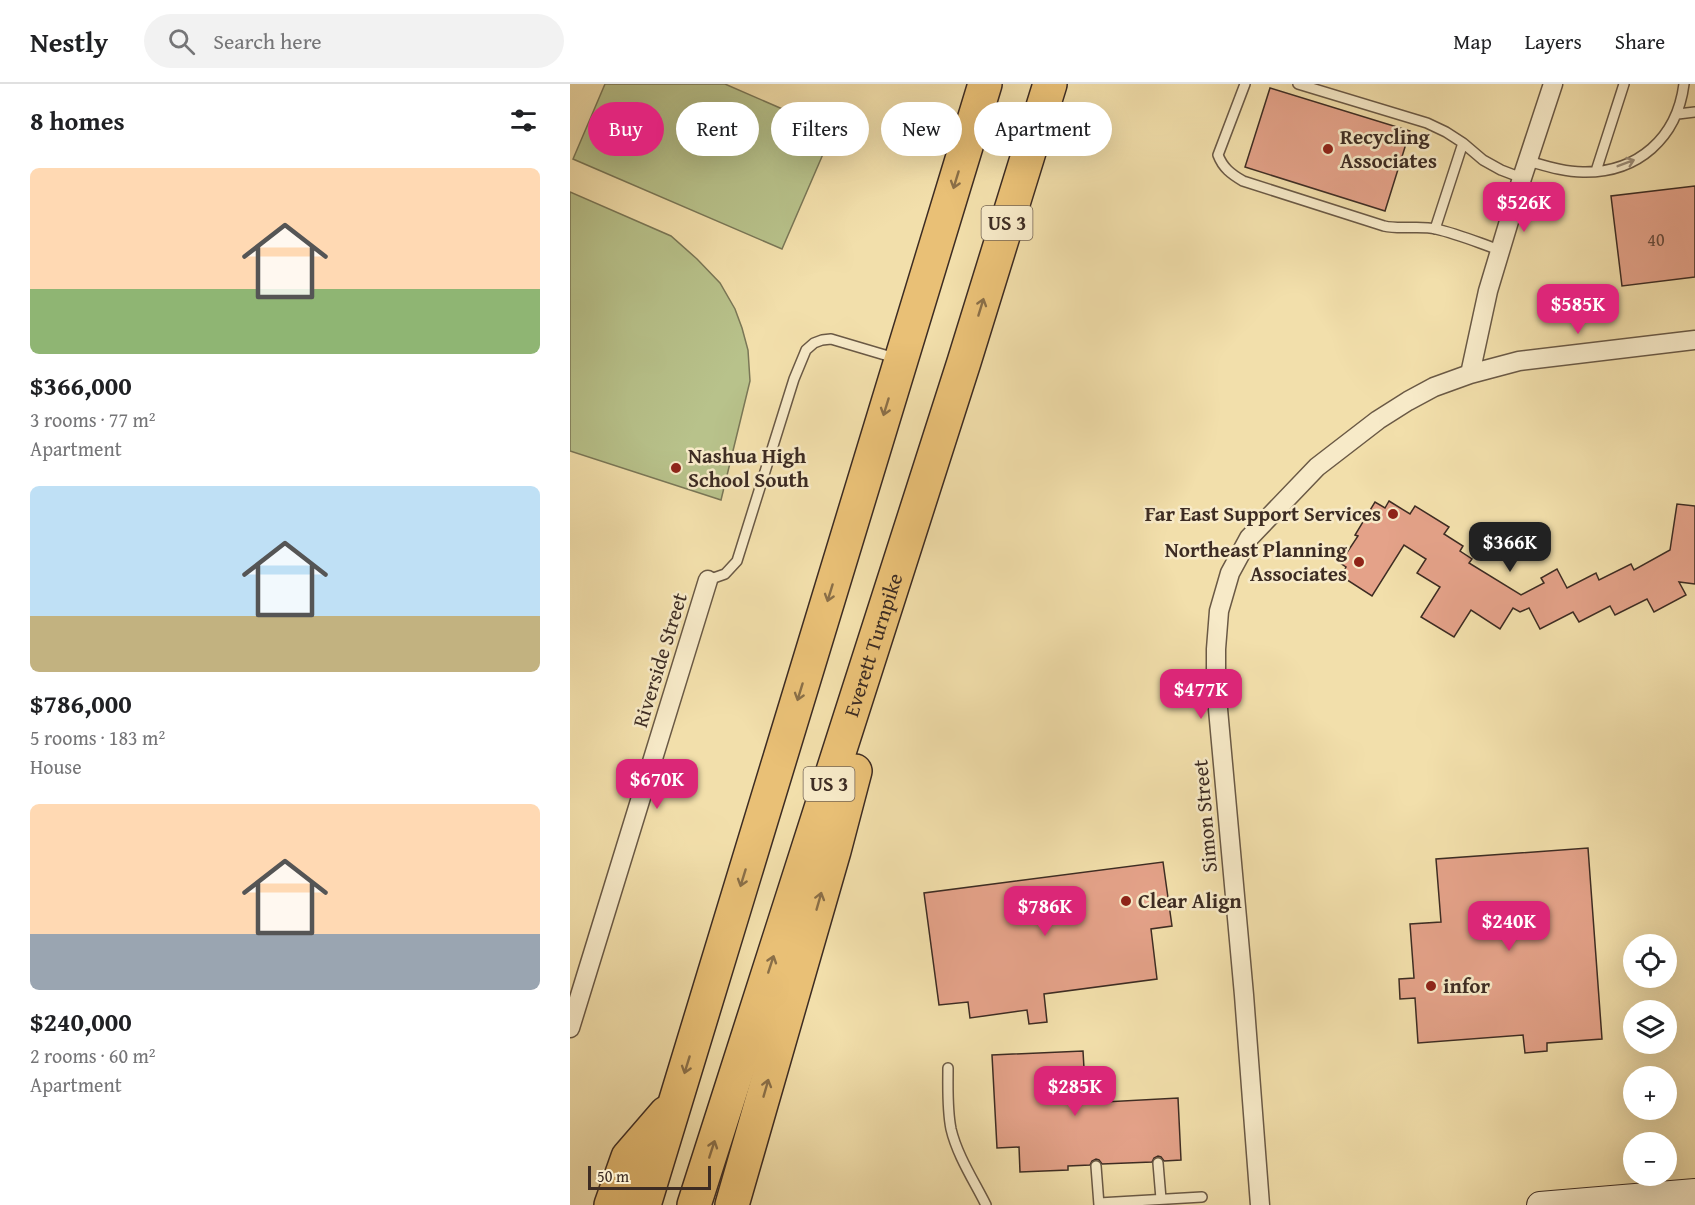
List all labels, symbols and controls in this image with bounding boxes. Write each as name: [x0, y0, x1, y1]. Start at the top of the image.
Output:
search box: [144, 14, 564, 68]
text: Nestly: [30, 21, 108, 62]
icon: search: [165, 25, 198, 58]
text: Search here: [213, 25, 322, 57]
text: Map: [1453, 26, 1492, 57]
text: Layers: [1525, 26, 1582, 57]
text: Share: [1615, 26, 1665, 57]
text: 8 homes: [30, 101, 125, 140]
chip: Buy: [588, 102, 664, 156]
chip: Rent: [676, 102, 759, 156]
chip: Filters: [771, 102, 869, 156]
chip: New: [881, 102, 962, 156]
chip: Apartment: [974, 102, 1112, 156]
icon: filters: [507, 104, 540, 137]
place label: Recycling Associates: [1340, 121, 1437, 176]
marker: Recycling Associates: [1321, 142, 1335, 156]
one-way arrow: [1616, 157, 1635, 168]
one-way arrow: [950, 170, 961, 189]
pin: $526K: [1482, 182, 1566, 233]
text: $526K: [1497, 187, 1551, 216]
road number: US 3: [982, 206, 1032, 240]
icon: home: [231, 207, 339, 315]
house number: 40: [1647, 226, 1665, 253]
pin: $585K: [1536, 284, 1620, 335]
text: $585K: [1551, 289, 1605, 318]
one-way arrow: [976, 297, 987, 316]
text: $366,000: [30, 366, 132, 405]
one-way arrow: [880, 397, 891, 416]
text: 3 rooms · 77 m²: [30, 405, 156, 434]
text: Apartment: [30, 434, 122, 463]
place label: Nashua High School South: [688, 440, 809, 495]
marker: Nashua High School South: [669, 461, 683, 475]
place label: Far East Support Services: [1145, 498, 1381, 529]
marker: Far East Support Services: [1386, 507, 1400, 521]
pin: $366K: [1468, 522, 1552, 573]
icon: home: [231, 525, 339, 633]
text: $366K: [1483, 527, 1537, 556]
place label: Northeast Planning Associates: [1165, 534, 1348, 589]
marker: Northeast Planning Associates: [1352, 555, 1366, 569]
street label: Everett Turnpike: [835, 569, 910, 721]
one-way arrow: [824, 583, 835, 602]
street label: Riverside Street: [624, 588, 695, 731]
pin: $477K: [1159, 669, 1243, 720]
text: $477K: [1174, 674, 1228, 703]
one-way arrow: [794, 682, 805, 701]
text: $786,000: [30, 684, 132, 723]
text: 5 rooms · 183 m²: [30, 723, 165, 752]
text: House: [30, 752, 82, 781]
street label: Simon Street: [1184, 758, 1225, 874]
pin: $670K: [615, 759, 699, 810]
text: $670K: [630, 764, 684, 793]
road number: US 3: [804, 767, 854, 801]
icon: home: [231, 843, 339, 951]
one-way arrow: [737, 868, 748, 887]
place label: Clear Align: [1138, 885, 1242, 916]
pin: $786K: [1003, 886, 1087, 937]
text: $786K: [1018, 891, 1072, 920]
one-way arrow: [814, 892, 825, 911]
marker: Clear Align: [1119, 894, 1133, 908]
pin: $240K: [1467, 901, 1551, 952]
text: $240K: [1482, 906, 1536, 935]
map controls: [1623, 934, 1677, 1186]
button: locate: [1623, 934, 1677, 988]
one-way arrow: [767, 955, 778, 974]
place label: infor: [1443, 970, 1490, 1001]
marker: infor: [1424, 979, 1438, 993]
button: layers: [1623, 1000, 1677, 1054]
text: $240,000: [30, 1002, 132, 1041]
text: 2 rooms · 60 m²: [30, 1041, 156, 1070]
one-way arrow: [681, 1055, 692, 1074]
pin: $285K: [1033, 1066, 1117, 1117]
button: +: [1623, 1066, 1677, 1120]
text: Apartment: [30, 1070, 122, 1099]
text: $285K: [1048, 1071, 1102, 1100]
one-way arrow: [760, 1079, 772, 1098]
button: −: [1623, 1132, 1677, 1186]
one-way arrow: [707, 1140, 718, 1159]
scale bar: [588, 1163, 711, 1190]
text: 50 m: [597, 1164, 629, 1188]

